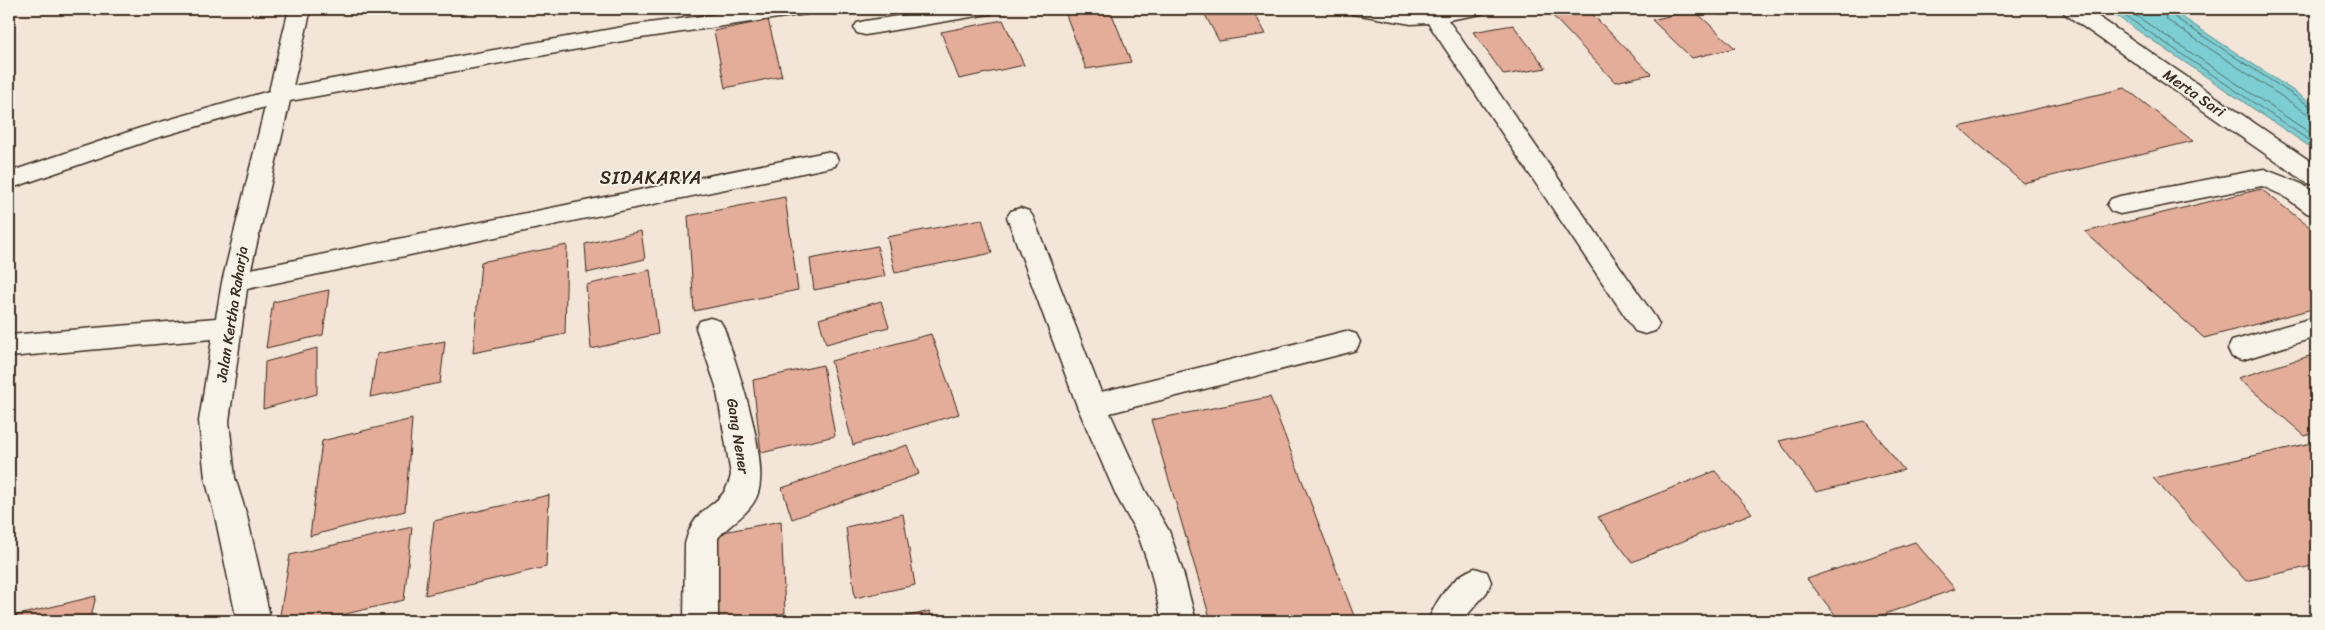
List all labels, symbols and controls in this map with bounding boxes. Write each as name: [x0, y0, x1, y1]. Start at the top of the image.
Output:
street label: Merta Sari: [2157, 62, 2231, 125]
district label: SIDAKARYA: [600, 162, 702, 194]
street label: Jalan Kertha Raharja: [208, 244, 256, 385]
street label: Gang Nener: [719, 396, 757, 477]

